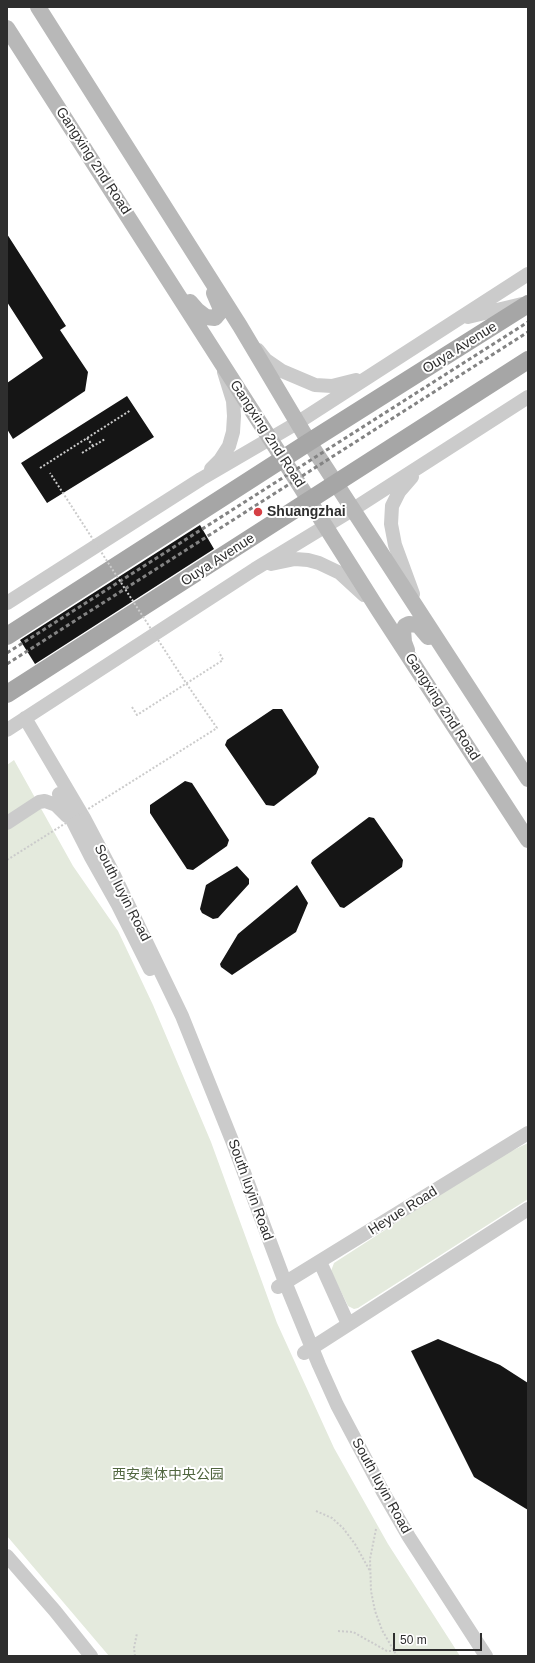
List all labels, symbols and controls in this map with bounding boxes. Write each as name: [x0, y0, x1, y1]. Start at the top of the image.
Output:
street label: Gangxing 2nd Road: [52, 104, 134, 218]
street label: Ouya Avenue: [420, 318, 500, 378]
street label: Gangxing 2nd Road: [226, 377, 308, 491]
place label: Shuangzhai: [267, 504, 346, 520]
marker: Shuangzhai: [252, 506, 264, 518]
street label: Ouya Avenue: [178, 530, 258, 590]
street label: Gangxing 2nd Road: [401, 650, 483, 764]
street label: South luyin Road: [90, 842, 154, 944]
street label: South luyin Road: [224, 1137, 276, 1243]
street label: Heyue Road: [366, 1183, 440, 1239]
street label: South luyin Road: [348, 1435, 414, 1537]
park label: 西安奥体中央公园: [112, 1467, 224, 1483]
scale bar: [395, 1625, 484, 1651]
text: 50 m: [400, 1633, 427, 1647]

